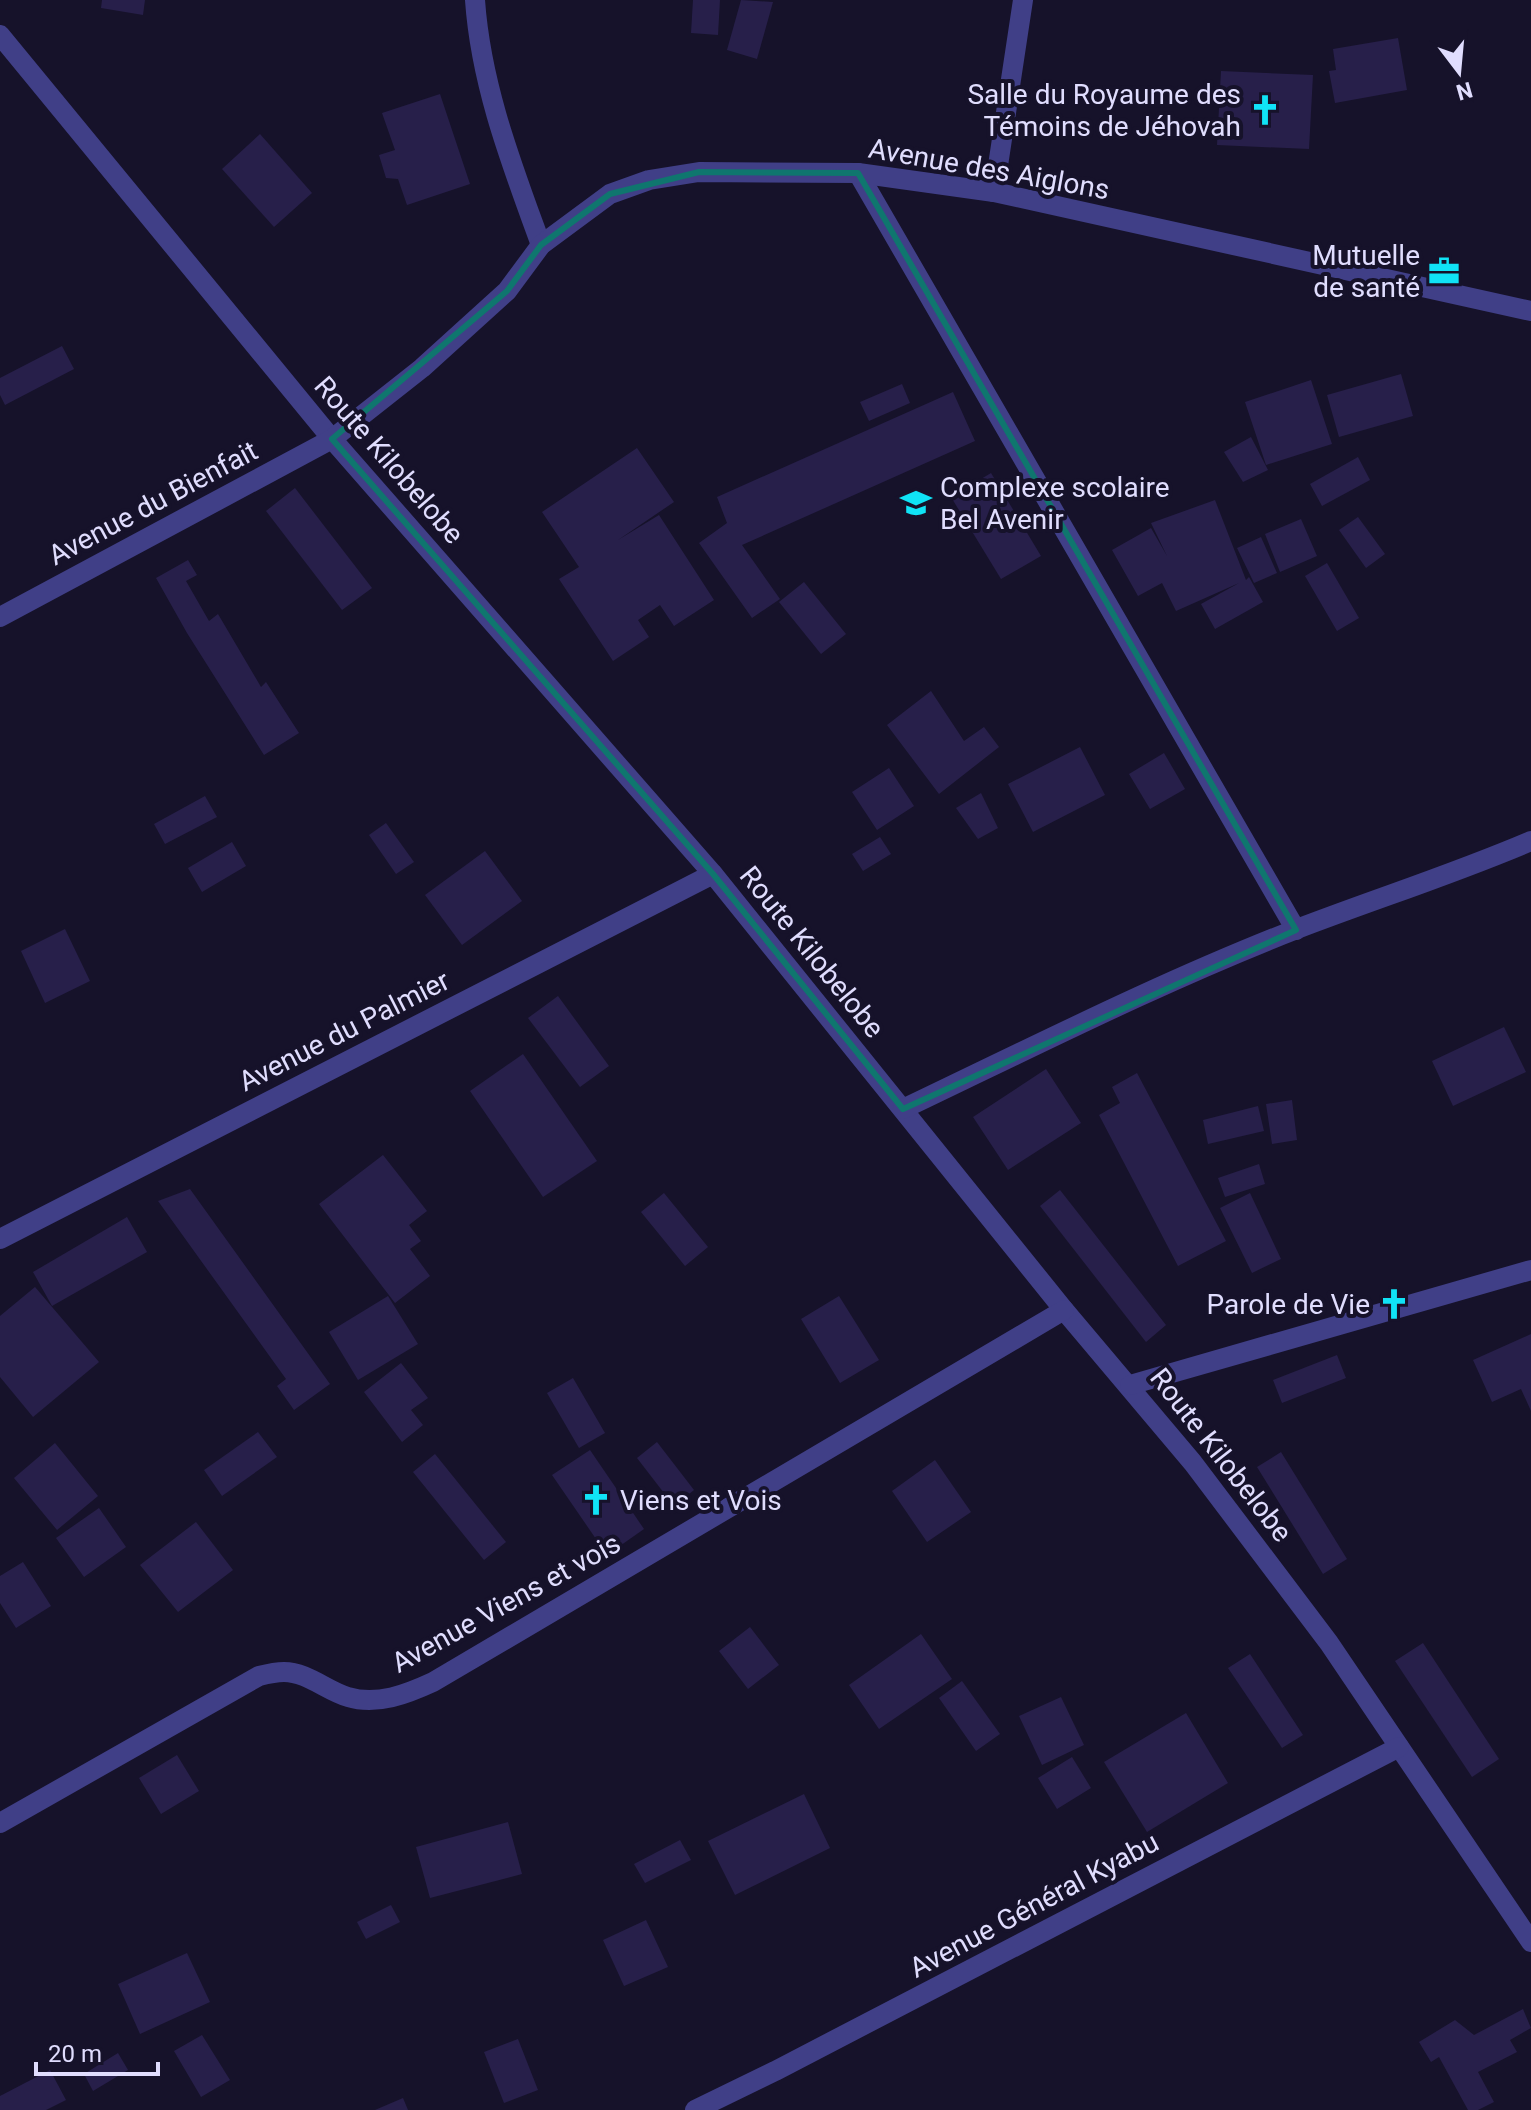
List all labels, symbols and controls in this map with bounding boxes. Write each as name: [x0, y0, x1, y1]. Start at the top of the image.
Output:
north arrow: [1419, 32, 1499, 112]
text: N: [1453, 77, 1475, 105]
place label: Salle du Royaume des Témoins de Jéhovah: [967, 78, 1241, 143]
church icon: Salle du Royaume des Témoins de Jéhovah: [1248, 93, 1282, 127]
street label: Avenue des Aiglons: [866, 132, 1112, 206]
place label: Mutuelle de santé: [1312, 239, 1420, 304]
office icon: Mutuelle de santé: [1427, 254, 1461, 288]
street label: Route Kilobelobe: [307, 370, 471, 550]
street label: Avenue du Bienfait: [43, 434, 263, 572]
place label: Complexe scolaire Bel Avenir: [940, 471, 1170, 536]
school or university icon: Complexe scolaire Bel Avenir: [899, 486, 933, 520]
street label: Route Kilobelobe: [733, 860, 891, 1044]
street label: Avenue du Palmier: [233, 963, 455, 1098]
church icon: Parole de Vie: [1377, 1287, 1411, 1321]
place label: Parole de Vie: [1206, 1288, 1370, 1321]
street label: Route Kilobelobe: [1143, 1362, 1299, 1548]
church icon: Viens et Vois: [579, 1483, 613, 1517]
place label: Viens et Vois: [620, 1484, 782, 1517]
street label: Avenue Viens et vois: [386, 1526, 626, 1680]
street label: Avenue Général Kyabu: [904, 1825, 1164, 1985]
scale bar: [36, 2026, 158, 2076]
text: 20 m: [48, 2040, 102, 2068]

